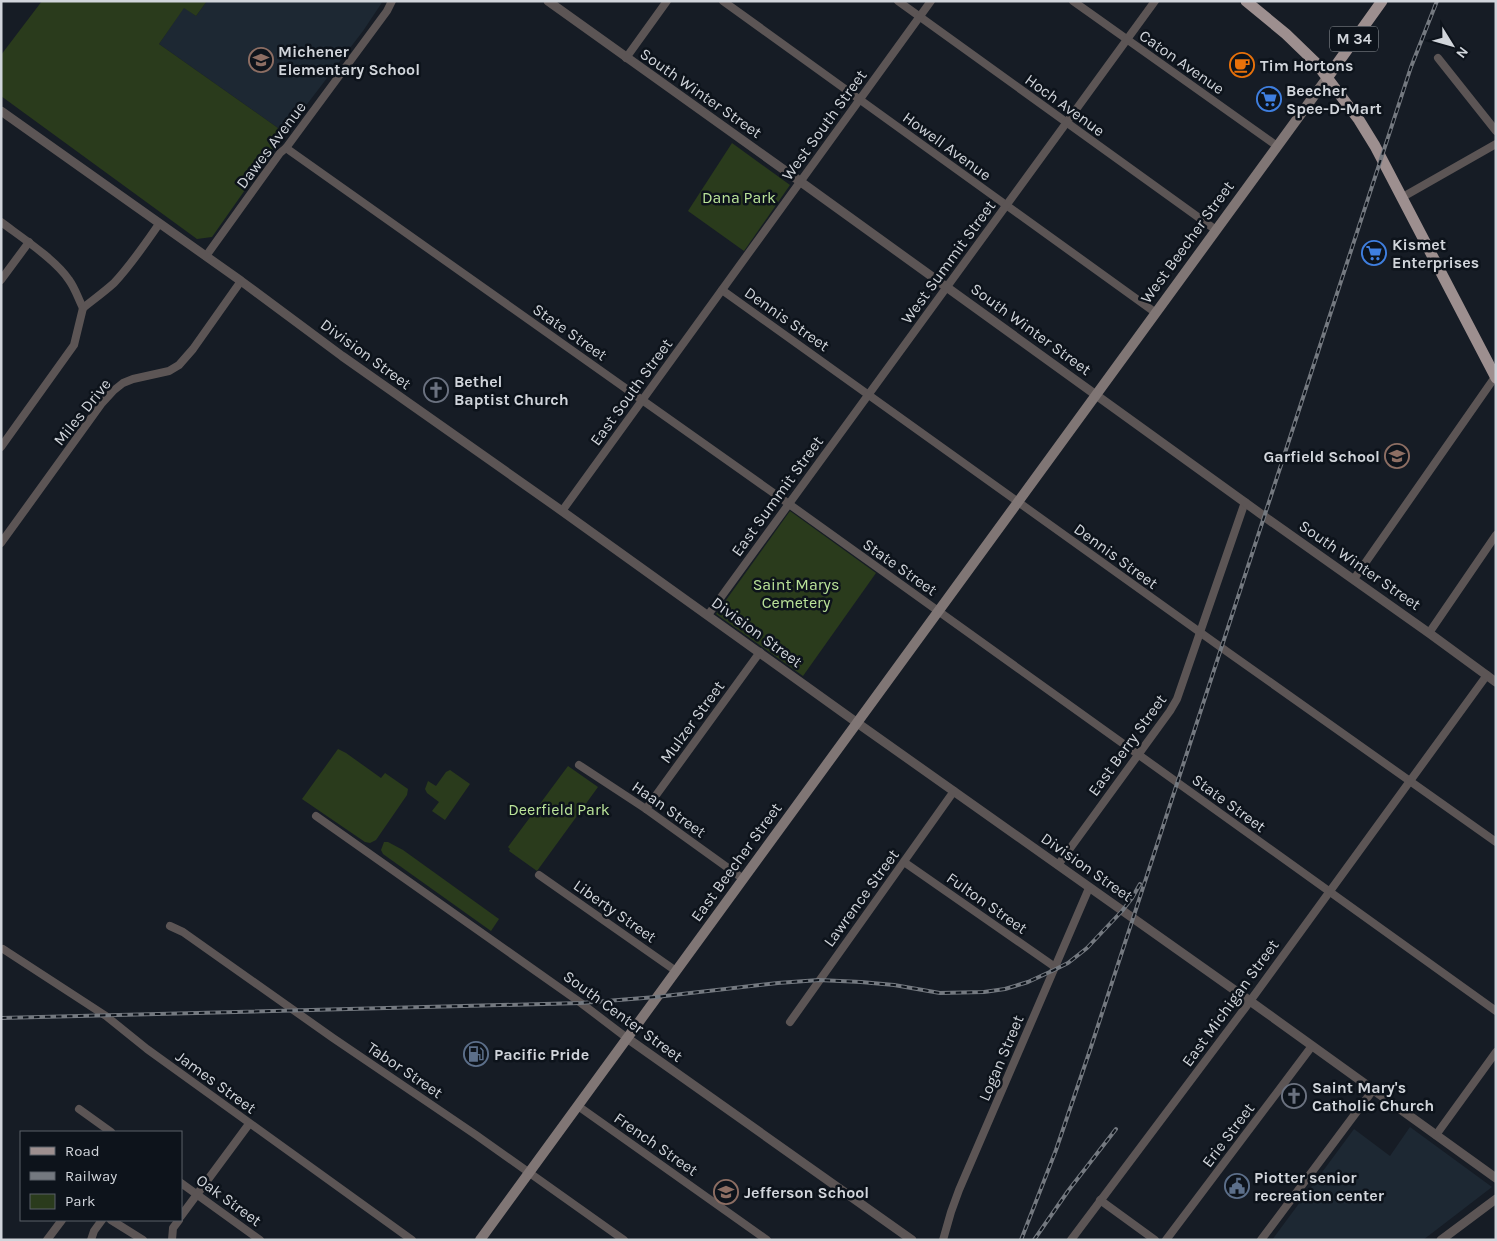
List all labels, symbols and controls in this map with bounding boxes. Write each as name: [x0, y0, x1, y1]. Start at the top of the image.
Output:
north arrow: [1427, 20, 1477, 70]
street label: Caton Avenue: [1136, 26, 1228, 98]
road number: M 34: [1330, 26, 1378, 52]
place label: Michener Elementary School: [278, 42, 420, 79]
text: N: [1452, 43, 1472, 62]
street label: South Winter Street: [637, 44, 765, 142]
school or university icon: Michener Elementary School: [248, 47, 274, 73]
cafe icon: Tim Hortons: [1229, 52, 1255, 78]
place label: Tim Hortons: [1260, 56, 1353, 75]
street label: West South Street: [778, 66, 870, 184]
street label: Hoch Avenue: [1021, 70, 1109, 140]
place label: Beecher Spee-D-Mart: [1286, 81, 1382, 118]
supermarket icon: Beecher Spee-D-Mart: [1256, 86, 1282, 112]
street label: Dawes Avenue: [232, 98, 310, 192]
street label: Howell Avenue: [899, 108, 995, 184]
street label: West Beecher Street: [1136, 177, 1238, 307]
park label: Dana Park: [702, 188, 776, 207]
street label: West Summit Street: [897, 197, 999, 327]
place label: Kismet Enterprises: [1392, 235, 1479, 272]
supermarket icon: Kismet Enterprises: [1361, 240, 1387, 266]
street label: South Winter Street: [967, 279, 1095, 379]
street label: Dennis Street: [741, 283, 833, 355]
street label: State Street: [529, 299, 611, 365]
street label: Division Street: [317, 315, 415, 393]
street label: East South Street: [586, 335, 676, 449]
place label: Bethel Baptist Church: [454, 372, 569, 409]
street label: Miles Drive: [49, 375, 115, 449]
church icon: Bethel Baptist Church: [423, 377, 449, 403]
street label: East Summit Street: [727, 432, 827, 560]
school or university icon: Garfield School: [1384, 443, 1410, 469]
place label: Garfield School: [1264, 447, 1380, 466]
street label: South Winter Street: [1296, 516, 1424, 614]
street label: Dennis Street: [1070, 519, 1162, 593]
street label: State Street: [859, 534, 941, 600]
park label: Saint Marys Cemetery: [753, 575, 839, 612]
street label: Division Street: [708, 593, 806, 671]
street label: Mulzer Street: [656, 677, 728, 767]
street label: East Berry Street: [1084, 691, 1170, 799]
street label: State Street: [1188, 770, 1270, 836]
street label: Haan Street: [628, 777, 710, 841]
street label: East Beecher Street: [687, 799, 785, 925]
park label: Deerfield Park: [508, 800, 610, 819]
street label: Division Street: [1038, 828, 1136, 906]
street label: Lawrence Street: [819, 846, 903, 950]
street label: Fulton Street: [943, 868, 1031, 938]
street label: Liberty Street: [570, 875, 660, 947]
street label: East Michigan Street: [1178, 936, 1282, 1070]
street label: South Center Street: [560, 966, 686, 1066]
street label: Logan Street: [974, 1012, 1028, 1104]
street label: Tabor Street: [364, 1038, 446, 1102]
fuel station icon: Pacific Pride: [463, 1041, 489, 1067]
place label: Pacific Pride: [494, 1045, 589, 1064]
street label: James Street: [172, 1047, 260, 1117]
place label: Saint Mary's Catholic Church: [1312, 1078, 1434, 1115]
church icon: Saint Mary's Catholic Church: [1281, 1083, 1307, 1109]
street label: Erie Street: [1198, 1099, 1258, 1171]
street label: French Street: [611, 1108, 701, 1180]
legend: [20, 1131, 182, 1221]
text: Road: [65, 1142, 100, 1160]
text: Railway: [65, 1167, 117, 1185]
place label: Piotter senior recreation center: [1254, 1168, 1385, 1205]
street label: Oak Street: [193, 1170, 265, 1230]
public building icon: Piotter senior recreation center: [1224, 1173, 1250, 1199]
school or university icon: Jefferson School: [713, 1179, 739, 1205]
place label: Jefferson School: [744, 1183, 869, 1202]
text: Park: [65, 1192, 95, 1210]

